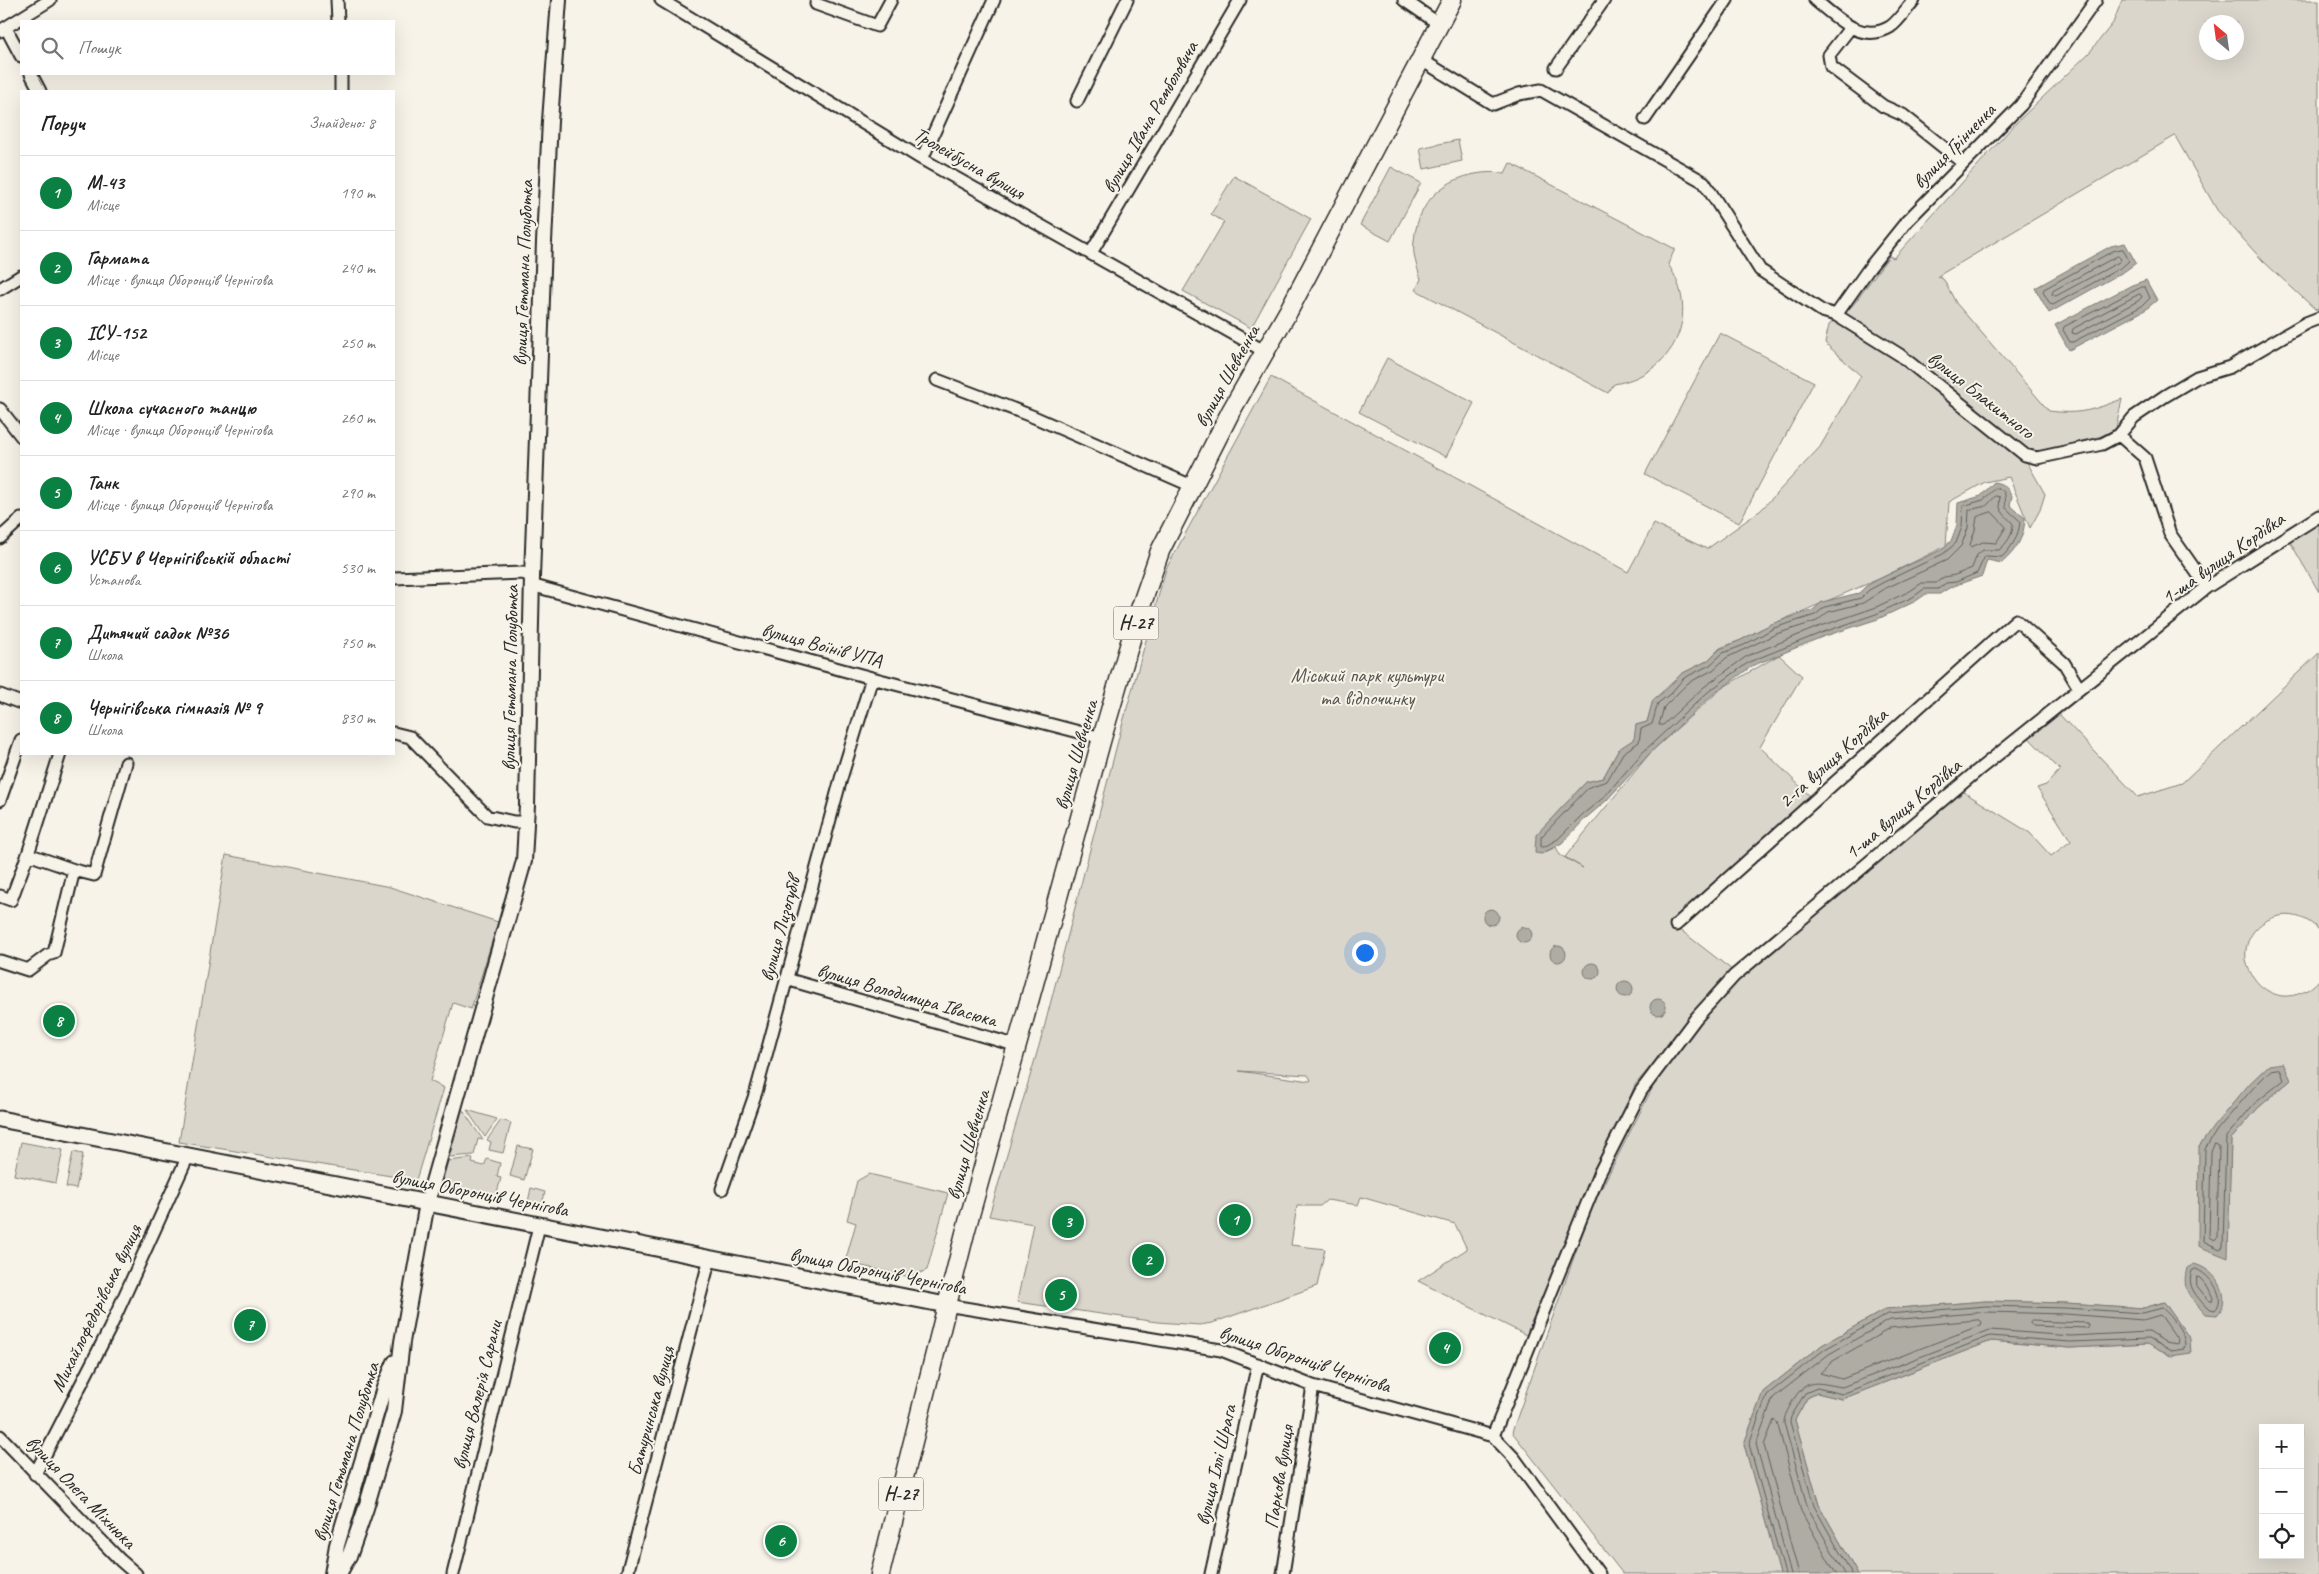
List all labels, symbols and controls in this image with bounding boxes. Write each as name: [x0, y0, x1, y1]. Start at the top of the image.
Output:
north arrow: [2199, 15, 2244, 60]
search box: [20, 20, 395, 75]
icon: search: [38, 34, 66, 62]
street label: вулиця Івана Ремболовича: [1096, 35, 1204, 197]
text: Пошук: [78, 36, 120, 60]
street label: вулиця Грінченка: [1907, 97, 2002, 194]
text: Поруч: [40, 110, 85, 136]
text: Знайдено: 8: [309, 113, 375, 133]
street label: Тролейбусна вулиця: [909, 121, 1030, 206]
text: М-43: [87, 171, 124, 195]
street label: вулиця Гетьмана Полуботка: [507, 178, 539, 366]
text: 1: [52, 183, 60, 203]
text: 190 m: [341, 183, 375, 203]
text: Місце: [87, 195, 119, 215]
text: Гармата: [87, 246, 148, 270]
text: 2: [52, 258, 60, 278]
text: 240 m: [341, 258, 375, 278]
text: Місце · вулиця Оборонців Чернігова: [87, 270, 272, 290]
street label: вулиця Шевченка: [1189, 319, 1266, 431]
text: ІСУ-152: [87, 321, 146, 345]
text: 3: [52, 333, 60, 353]
text: 250 m: [341, 333, 375, 353]
text: Місце: [87, 345, 119, 365]
street label: вулиця Блакитного: [1923, 346, 2040, 445]
text: Школа сучасного танцю: [87, 396, 256, 420]
text: 4: [52, 408, 60, 428]
text: 260 m: [341, 408, 375, 428]
text: Місце · вулиця Оборонців Чернігова: [87, 420, 272, 440]
text: Танк: [87, 471, 118, 495]
text: 5: [53, 483, 59, 503]
text: 290 m: [341, 483, 375, 503]
text: Місце · вулиця Оборонців Чернігова: [87, 495, 272, 515]
street label: 1-ша вулиця Кордівка: [2157, 506, 2290, 610]
text: УСБУ в Чернігівській області: [87, 546, 289, 570]
text: 6: [52, 558, 60, 578]
text: 530 m: [341, 558, 375, 578]
text: Установа: [87, 570, 140, 590]
street label: вулиця Гетьмана Полуботка: [496, 584, 524, 771]
road number: Н-27: [1114, 606, 1158, 640]
street label: вулиця Воїнів УПА: [759, 617, 886, 673]
text: Дитячий садок №36: [87, 621, 228, 645]
text: 7: [52, 633, 60, 653]
text: 750 m: [341, 633, 375, 653]
text: Школа: [87, 645, 122, 665]
park label: Міський парк культури та відпочинку: [1291, 663, 1445, 711]
text: Чернігівська гімназія № 9: [87, 696, 262, 720]
street label: вулиця Шевченка: [1048, 696, 1104, 813]
street label: 2-га вулиця Кордівка: [1773, 702, 1894, 814]
text: 8: [52, 708, 60, 728]
text: 830 m: [341, 708, 375, 728]
text: Школа: [87, 720, 122, 740]
street label: 1-ша вулиця Кордівка: [1840, 752, 1967, 865]
street label: вулиця Лизогубів: [754, 869, 808, 984]
your location: [1352, 940, 1378, 966]
street label: вулиця Володимира Івасюка: [814, 957, 1001, 1033]
pin: 8: [43, 1002, 75, 1040]
street label: вулиця Шевченка: [940, 1086, 996, 1203]
street label: вулиця Оборонців Чернігова: [390, 1164, 572, 1223]
pin: 1: [1219, 1201, 1251, 1239]
pin: 3: [1052, 1203, 1084, 1241]
street label: Михайлофедорівська вулиця: [45, 1220, 148, 1396]
pin: 2: [1132, 1241, 1164, 1279]
street label: вулиця Оборонців Чернігова: [788, 1242, 970, 1301]
pin: 5: [1045, 1276, 1077, 1314]
pin: 7: [234, 1306, 266, 1344]
street label: вулиця Валерія Сарани: [446, 1316, 508, 1472]
street label: вулиця Оборонців Чернігова: [1216, 1319, 1396, 1399]
pin: 4: [1429, 1329, 1461, 1367]
street label: Батуринська вулиця: [622, 1343, 680, 1478]
street label: вулиця Гетьмана Полуботка: [307, 1358, 386, 1545]
street label: вулиця Іллі Шрага: [1190, 1400, 1242, 1528]
street label: Паркова вулиця: [1258, 1421, 1300, 1530]
map controls: [2259, 1424, 2304, 1559]
button: +: [2259, 1424, 2304, 1469]
street label: вулиця Олега Міхнюка: [21, 1430, 143, 1555]
button: −: [2259, 1469, 2304, 1514]
road number: Н-27: [878, 1478, 924, 1510]
button: locate: [2259, 1514, 2304, 1559]
pin: 6: [765, 1522, 797, 1560]

